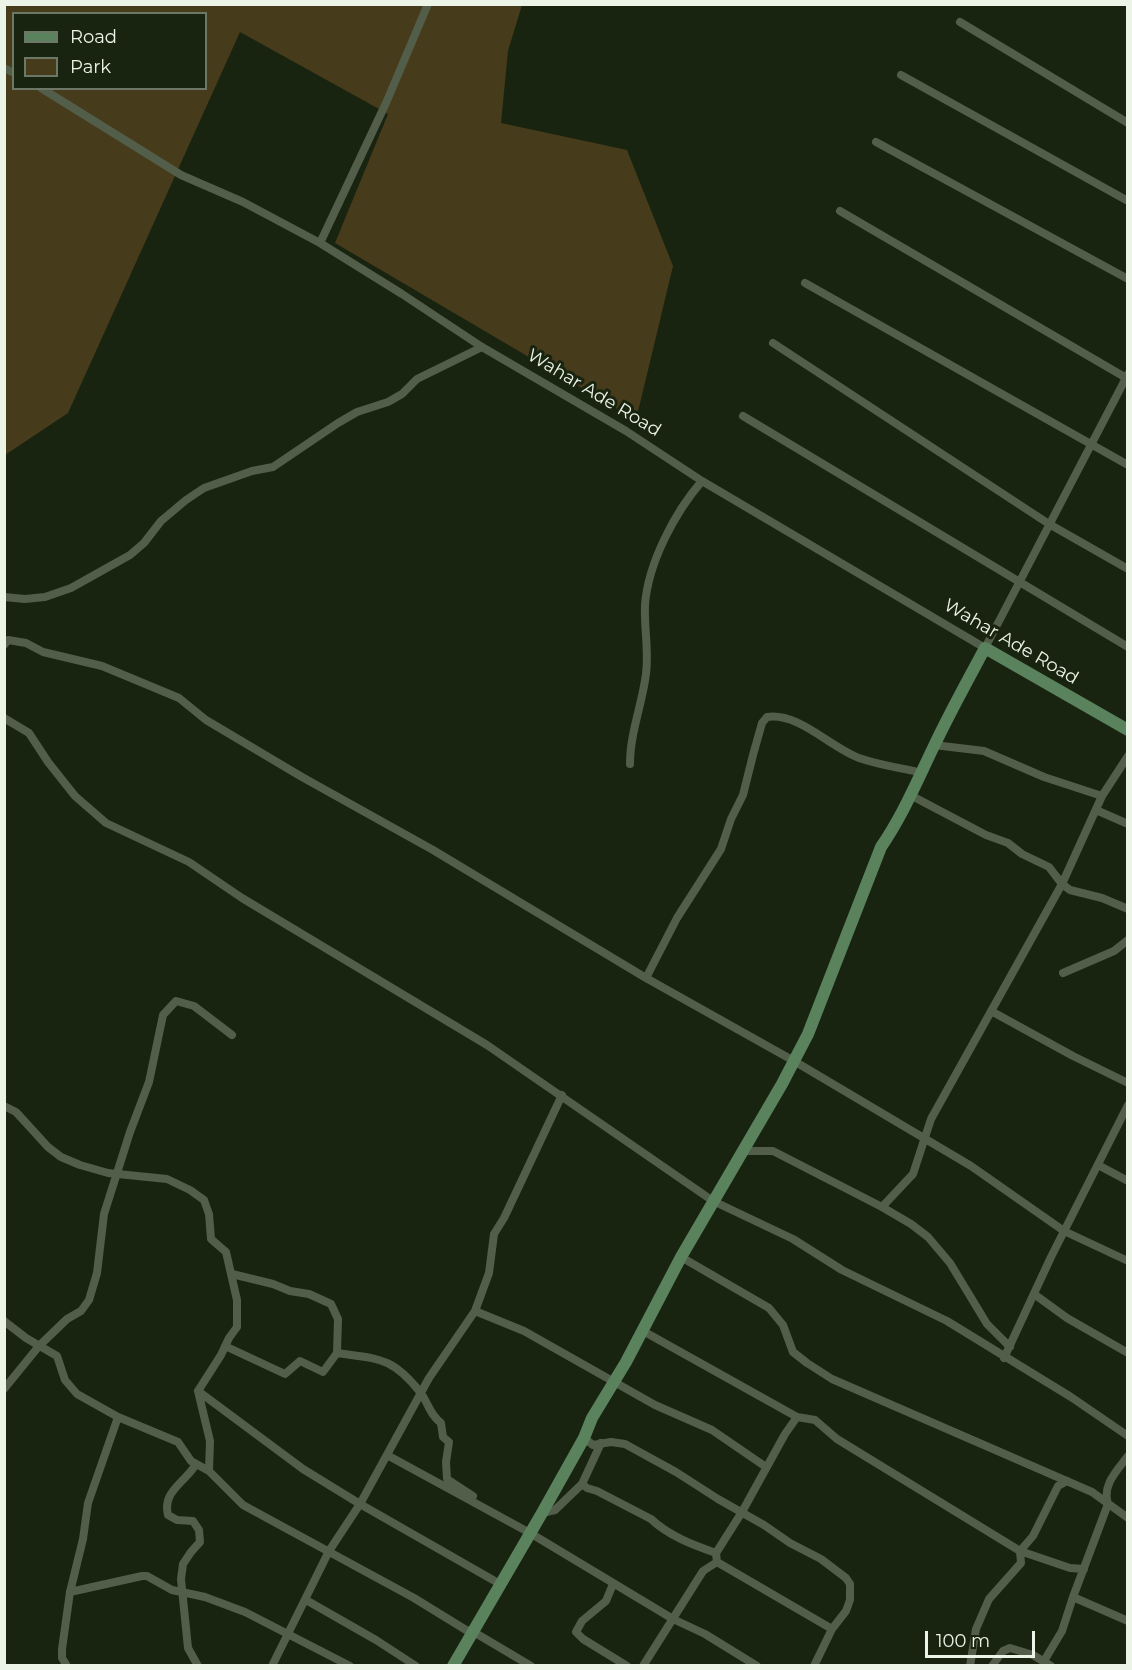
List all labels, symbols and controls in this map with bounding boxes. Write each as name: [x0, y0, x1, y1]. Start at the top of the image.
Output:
legend: [12, 12, 207, 90]
text: Road: [70, 26, 117, 48]
text: Park: [70, 56, 111, 78]
street label: Wahar Ade Road: [523, 345, 665, 441]
street label: Wahar Ade Road: [940, 595, 1082, 689]
scale bar: [928, 1619, 1038, 1657]
text: 100 m: [936, 1630, 990, 1652]

